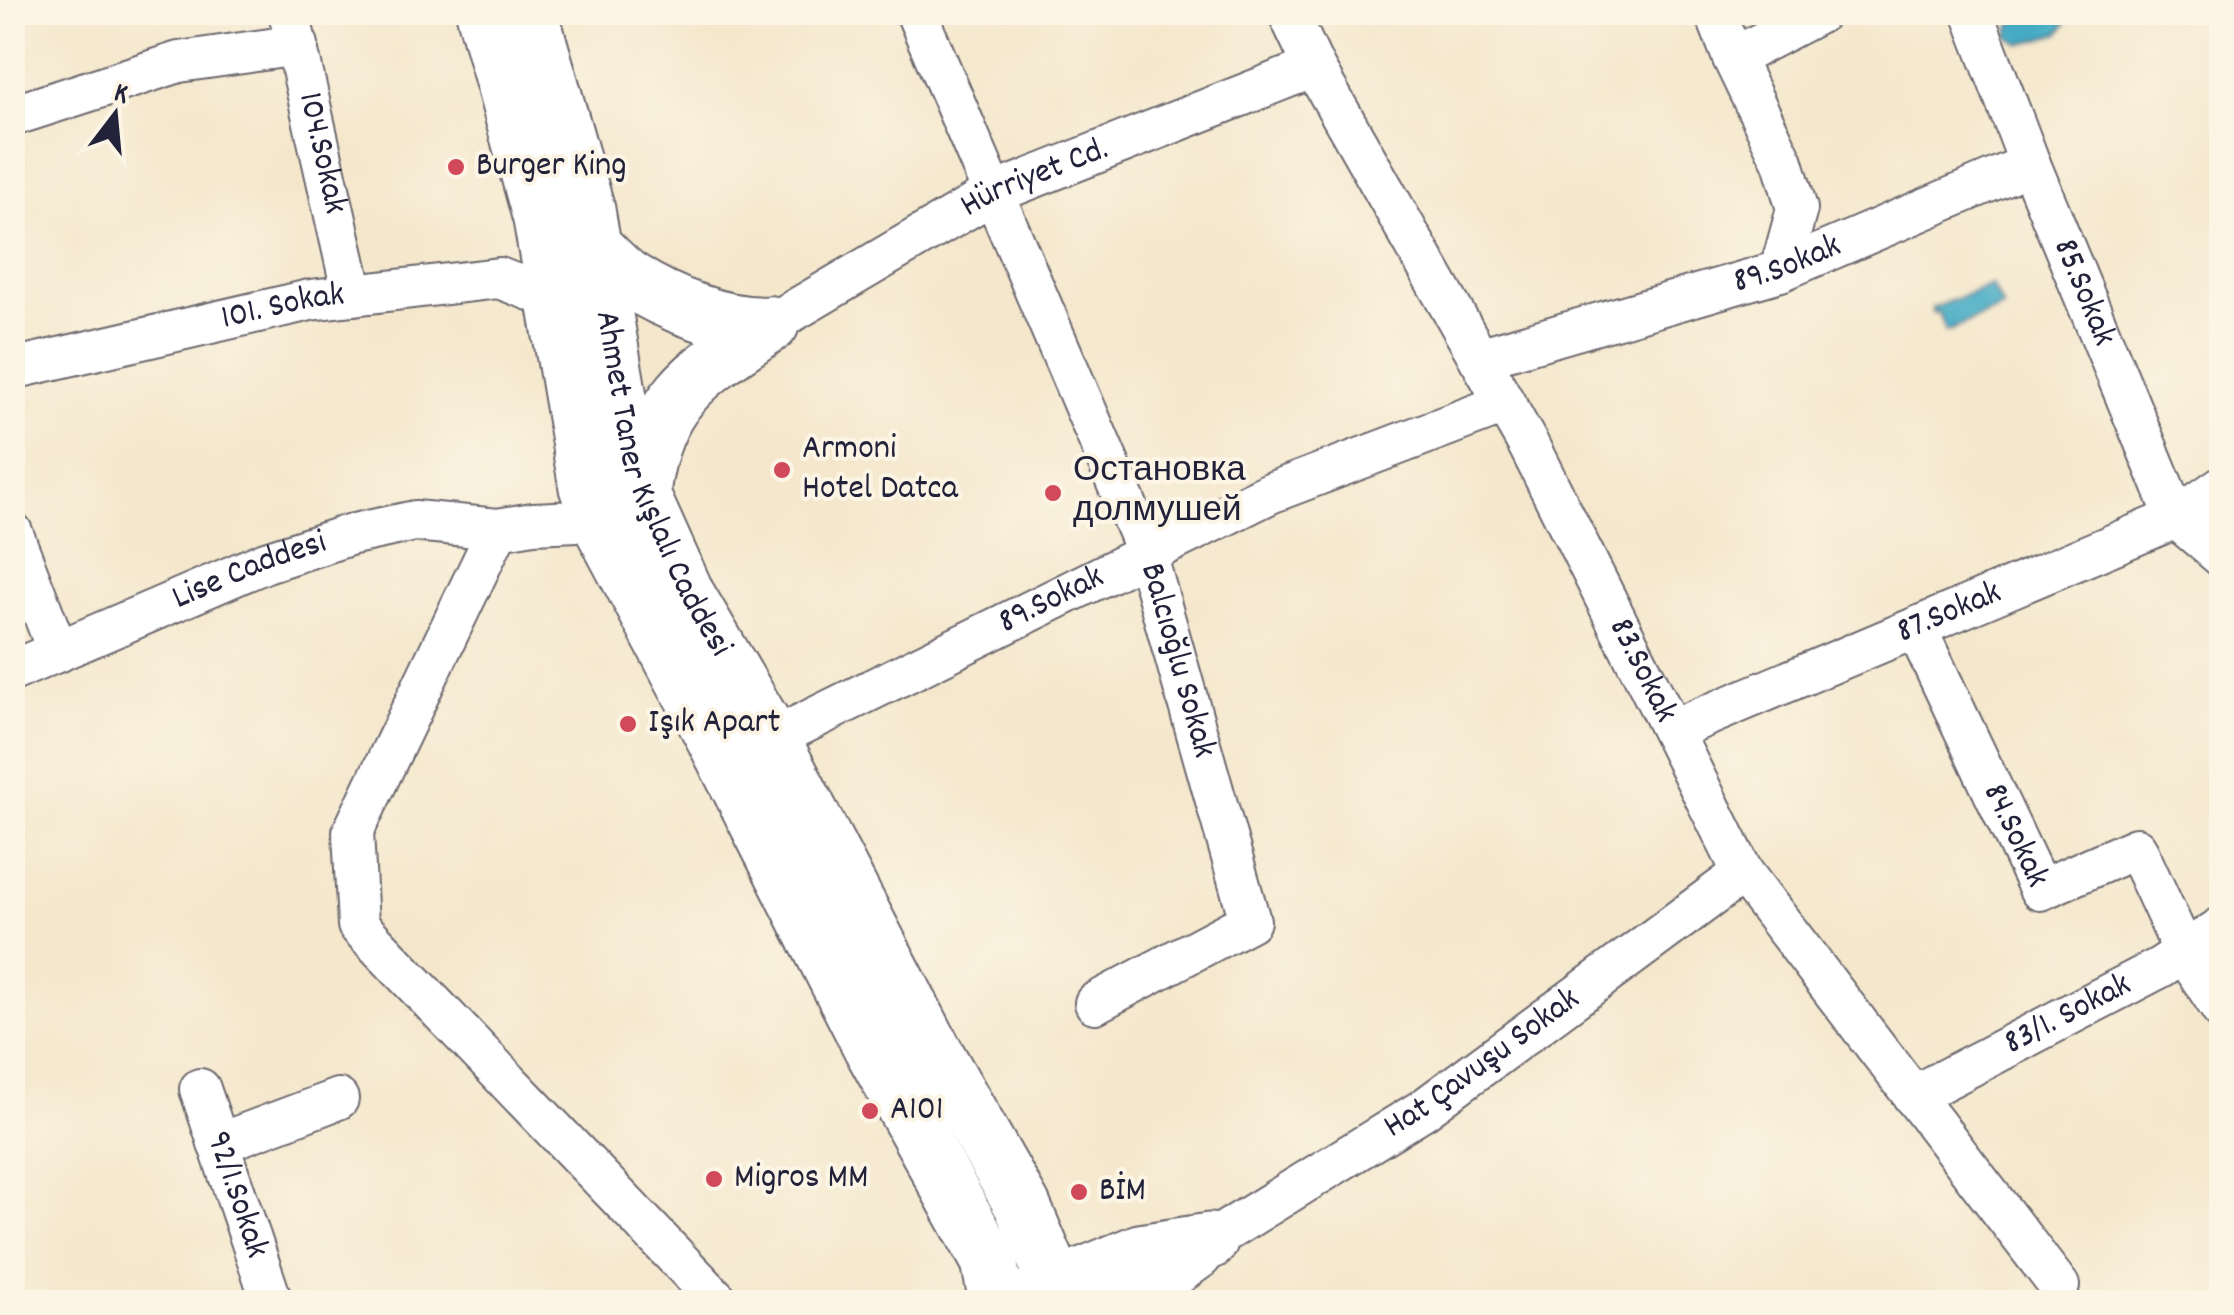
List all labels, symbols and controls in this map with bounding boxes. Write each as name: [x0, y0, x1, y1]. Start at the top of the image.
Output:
north arrow: [65, 65, 165, 165]
text: K: [109, 75, 132, 117]
street label: 104.Sokak: [283, 88, 359, 219]
street label: Hürriyet Cd.: [952, 125, 1116, 232]
place label: Burger King: [476, 142, 626, 192]
marker: Burger King: [445, 156, 467, 178]
street label: 89.Sokak: [1728, 223, 1849, 308]
street label: 85.Sokak: [2039, 231, 2128, 354]
street label: 101. Sokak: [217, 271, 347, 345]
street label: Ahmet Taner Kışlalı Caddesi: [580, 307, 744, 667]
place label: Armoni Hotel Datca: [802, 425, 959, 515]
place label: Остановка долмушей: [1073, 448, 1246, 538]
marker: Armoni Hotel Datca: [771, 459, 793, 481]
marker: Остановка долмушей: [1042, 482, 1064, 504]
street label: Lise Caddesi: [165, 519, 333, 624]
street label: 89.Sokak: [990, 554, 1113, 648]
street label: Balcıoğlu Sokak: [1125, 558, 1228, 764]
street label: 87.Sokak: [1889, 569, 2010, 658]
street label: 83.Sokak: [1594, 610, 1689, 732]
place label: Işık Apart: [648, 699, 780, 749]
marker: Işık Apart: [617, 713, 639, 735]
street label: 84.Sokak: [1968, 775, 2061, 897]
street label: 83/1. Sokak: [1996, 961, 2141, 1069]
street label: Hat Çavuşu Sokak: [1375, 976, 1591, 1153]
place label: A101: [890, 1086, 944, 1136]
marker: A101: [859, 1100, 881, 1122]
street label: 92/1.Sokak: [191, 1125, 281, 1265]
place label: Migros MM: [734, 1154, 869, 1204]
place label: BİM: [1099, 1167, 1146, 1217]
marker: Migros MM: [703, 1168, 725, 1190]
marker: BİM: [1068, 1181, 1090, 1203]

